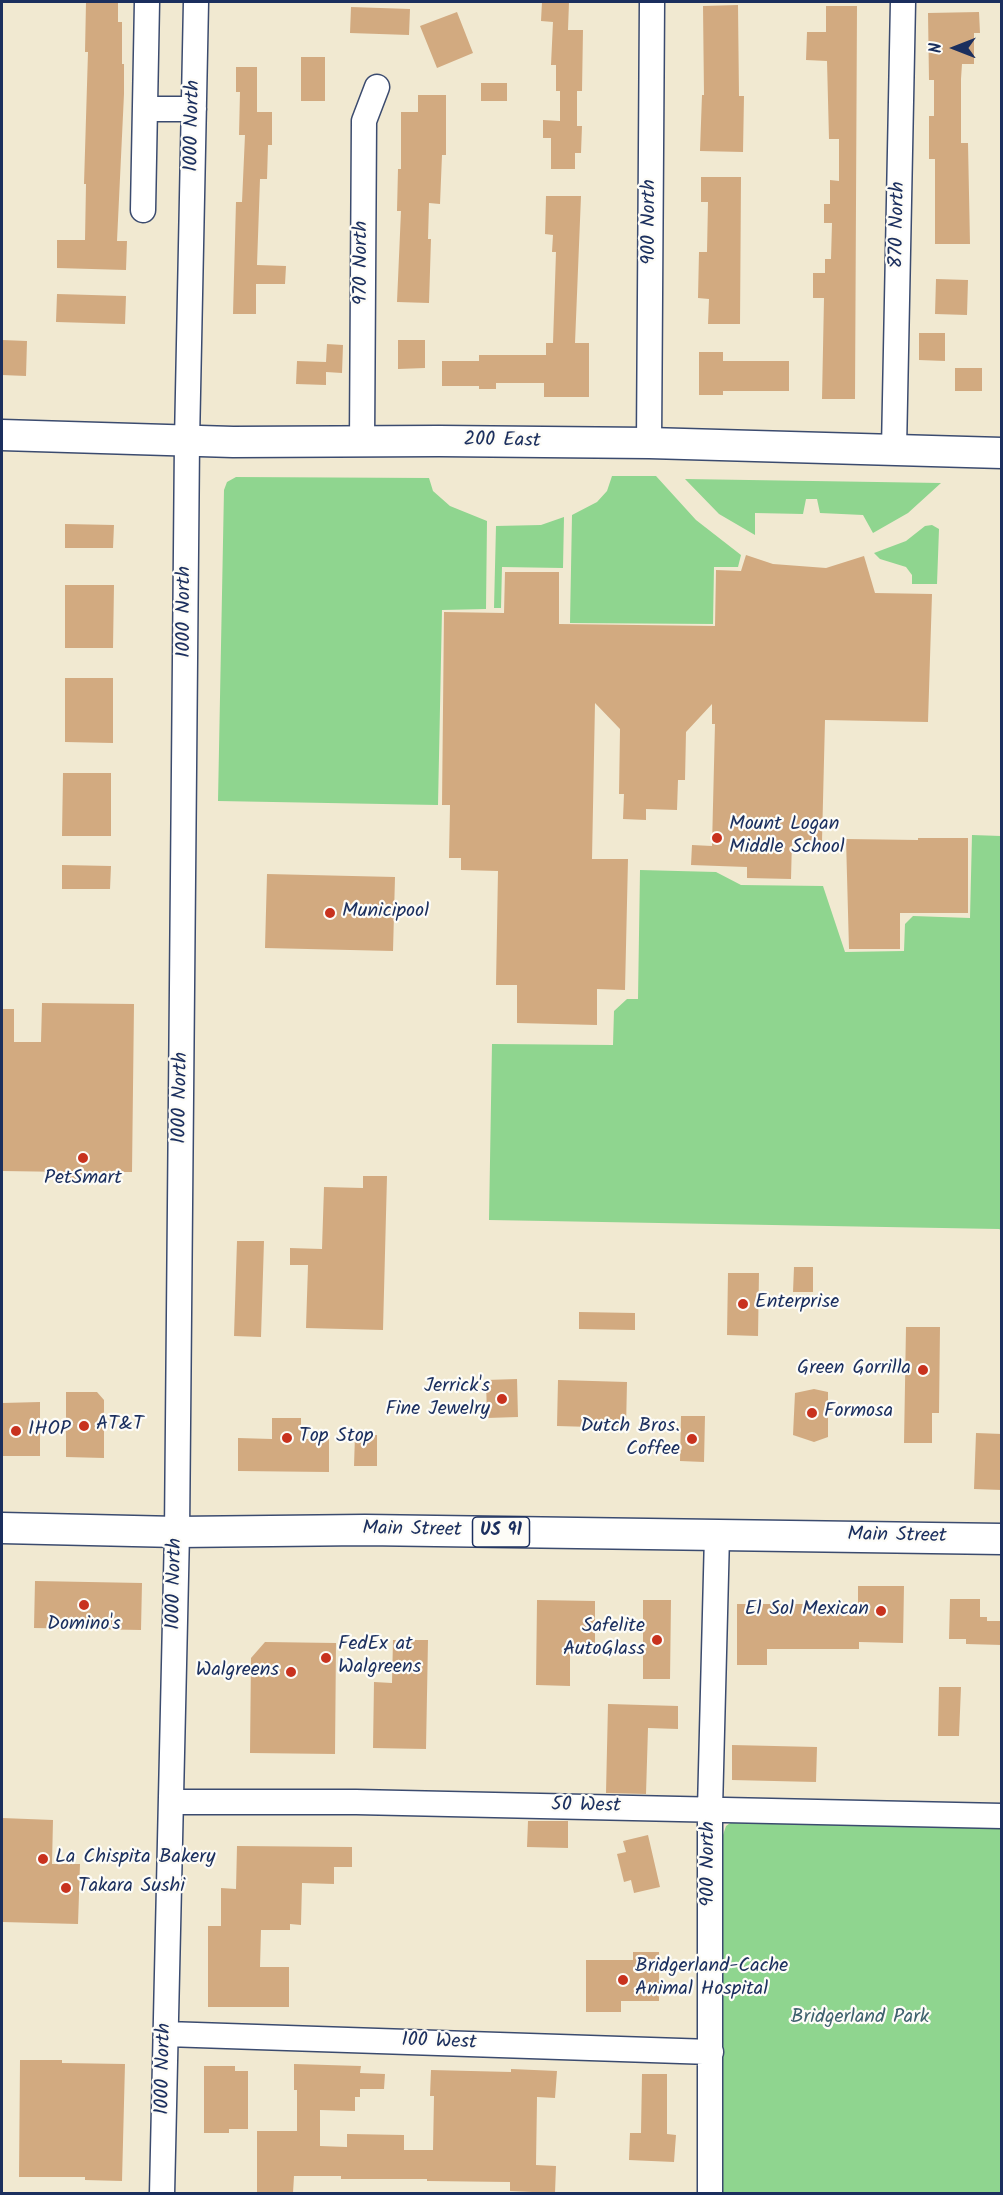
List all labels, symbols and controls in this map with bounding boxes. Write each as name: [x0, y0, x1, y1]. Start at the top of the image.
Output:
north arrow: [925, 18, 985, 78]
text: N: [924, 43, 949, 53]
street label: 1000 North: [181, 80, 207, 172]
street label: 900 North: [639, 179, 663, 265]
street label: 870 North: [886, 181, 912, 269]
street label: 970 North: [351, 221, 375, 305]
street label: 200 East: [463, 429, 541, 455]
street label: 1000 North: [174, 566, 198, 658]
place label: Mount Logan Middle School: [729, 814, 845, 861]
marker: Mount Logan Middle School: [710, 831, 724, 845]
place label: Municipool: [342, 901, 429, 925]
marker: Municipool: [323, 906, 337, 920]
street label: 1000 North: [169, 1052, 195, 1144]
marker: PetSmart: [76, 1151, 90, 1165]
place label: PetSmart: [44, 1168, 122, 1192]
place label: Enterprise: [755, 1292, 839, 1316]
marker: Enterprise: [736, 1297, 750, 1311]
place label: Green Gorrilla: [797, 1358, 911, 1382]
marker: Green Gorrilla: [916, 1363, 930, 1377]
place label: Jerrick's Fine Jewelry: [385, 1376, 490, 1423]
marker: Jerrick's Fine Jewelry: [495, 1392, 509, 1406]
place label: Formosa: [824, 1401, 893, 1425]
marker: Formosa: [805, 1406, 819, 1420]
place label: AT&T: [96, 1414, 144, 1438]
place label: Dutch Bros. Coffee: [580, 1416, 680, 1463]
place label: IHOP: [28, 1419, 71, 1443]
marker: AT&T: [77, 1419, 91, 1433]
marker: IHOP: [9, 1424, 23, 1438]
place label: Top Stop: [299, 1426, 373, 1450]
marker: Top Stop: [280, 1431, 294, 1445]
marker: Dutch Bros. Coffee: [685, 1432, 699, 1446]
road number: US 91: [472, 1517, 530, 1547]
street label: Main Street: [362, 1518, 462, 1544]
street label: Main Street: [847, 1524, 947, 1550]
street label: 1000 North: [163, 1538, 189, 1630]
marker: Domino's: [77, 1598, 91, 1612]
place label: El Sol Mexican: [745, 1599, 869, 1623]
marker: El Sol Mexican: [874, 1604, 888, 1618]
place label: Domino's: [47, 1614, 121, 1638]
place label: Safelite AutoGlass: [563, 1616, 645, 1663]
marker: Safelite AutoGlass: [650, 1633, 664, 1647]
place label: FedEx at Walgreens: [338, 1634, 421, 1681]
marker: FedEx at Walgreens: [319, 1651, 333, 1665]
place label: Walgreens: [196, 1660, 279, 1684]
marker: Walgreens: [284, 1665, 298, 1679]
street label: 50 West: [551, 1794, 621, 1820]
street label: 900 North: [698, 1821, 722, 1907]
place label: La Chispita Bakery: [55, 1847, 215, 1871]
marker: La Chispita Bakery: [36, 1852, 50, 1866]
place label: Takara Sushi: [78, 1876, 185, 1900]
marker: Takara Sushi: [59, 1881, 73, 1895]
place label: Bridgerland-Cache Animal Hospital: [635, 1956, 788, 2003]
marker: Bridgerland-Cache Animal Hospital: [616, 1973, 630, 1987]
park label: Bridgerland Park: [791, 2007, 929, 2031]
street label: 1000 North: [152, 2023, 178, 2115]
street label: 100 West: [401, 2030, 477, 2056]

